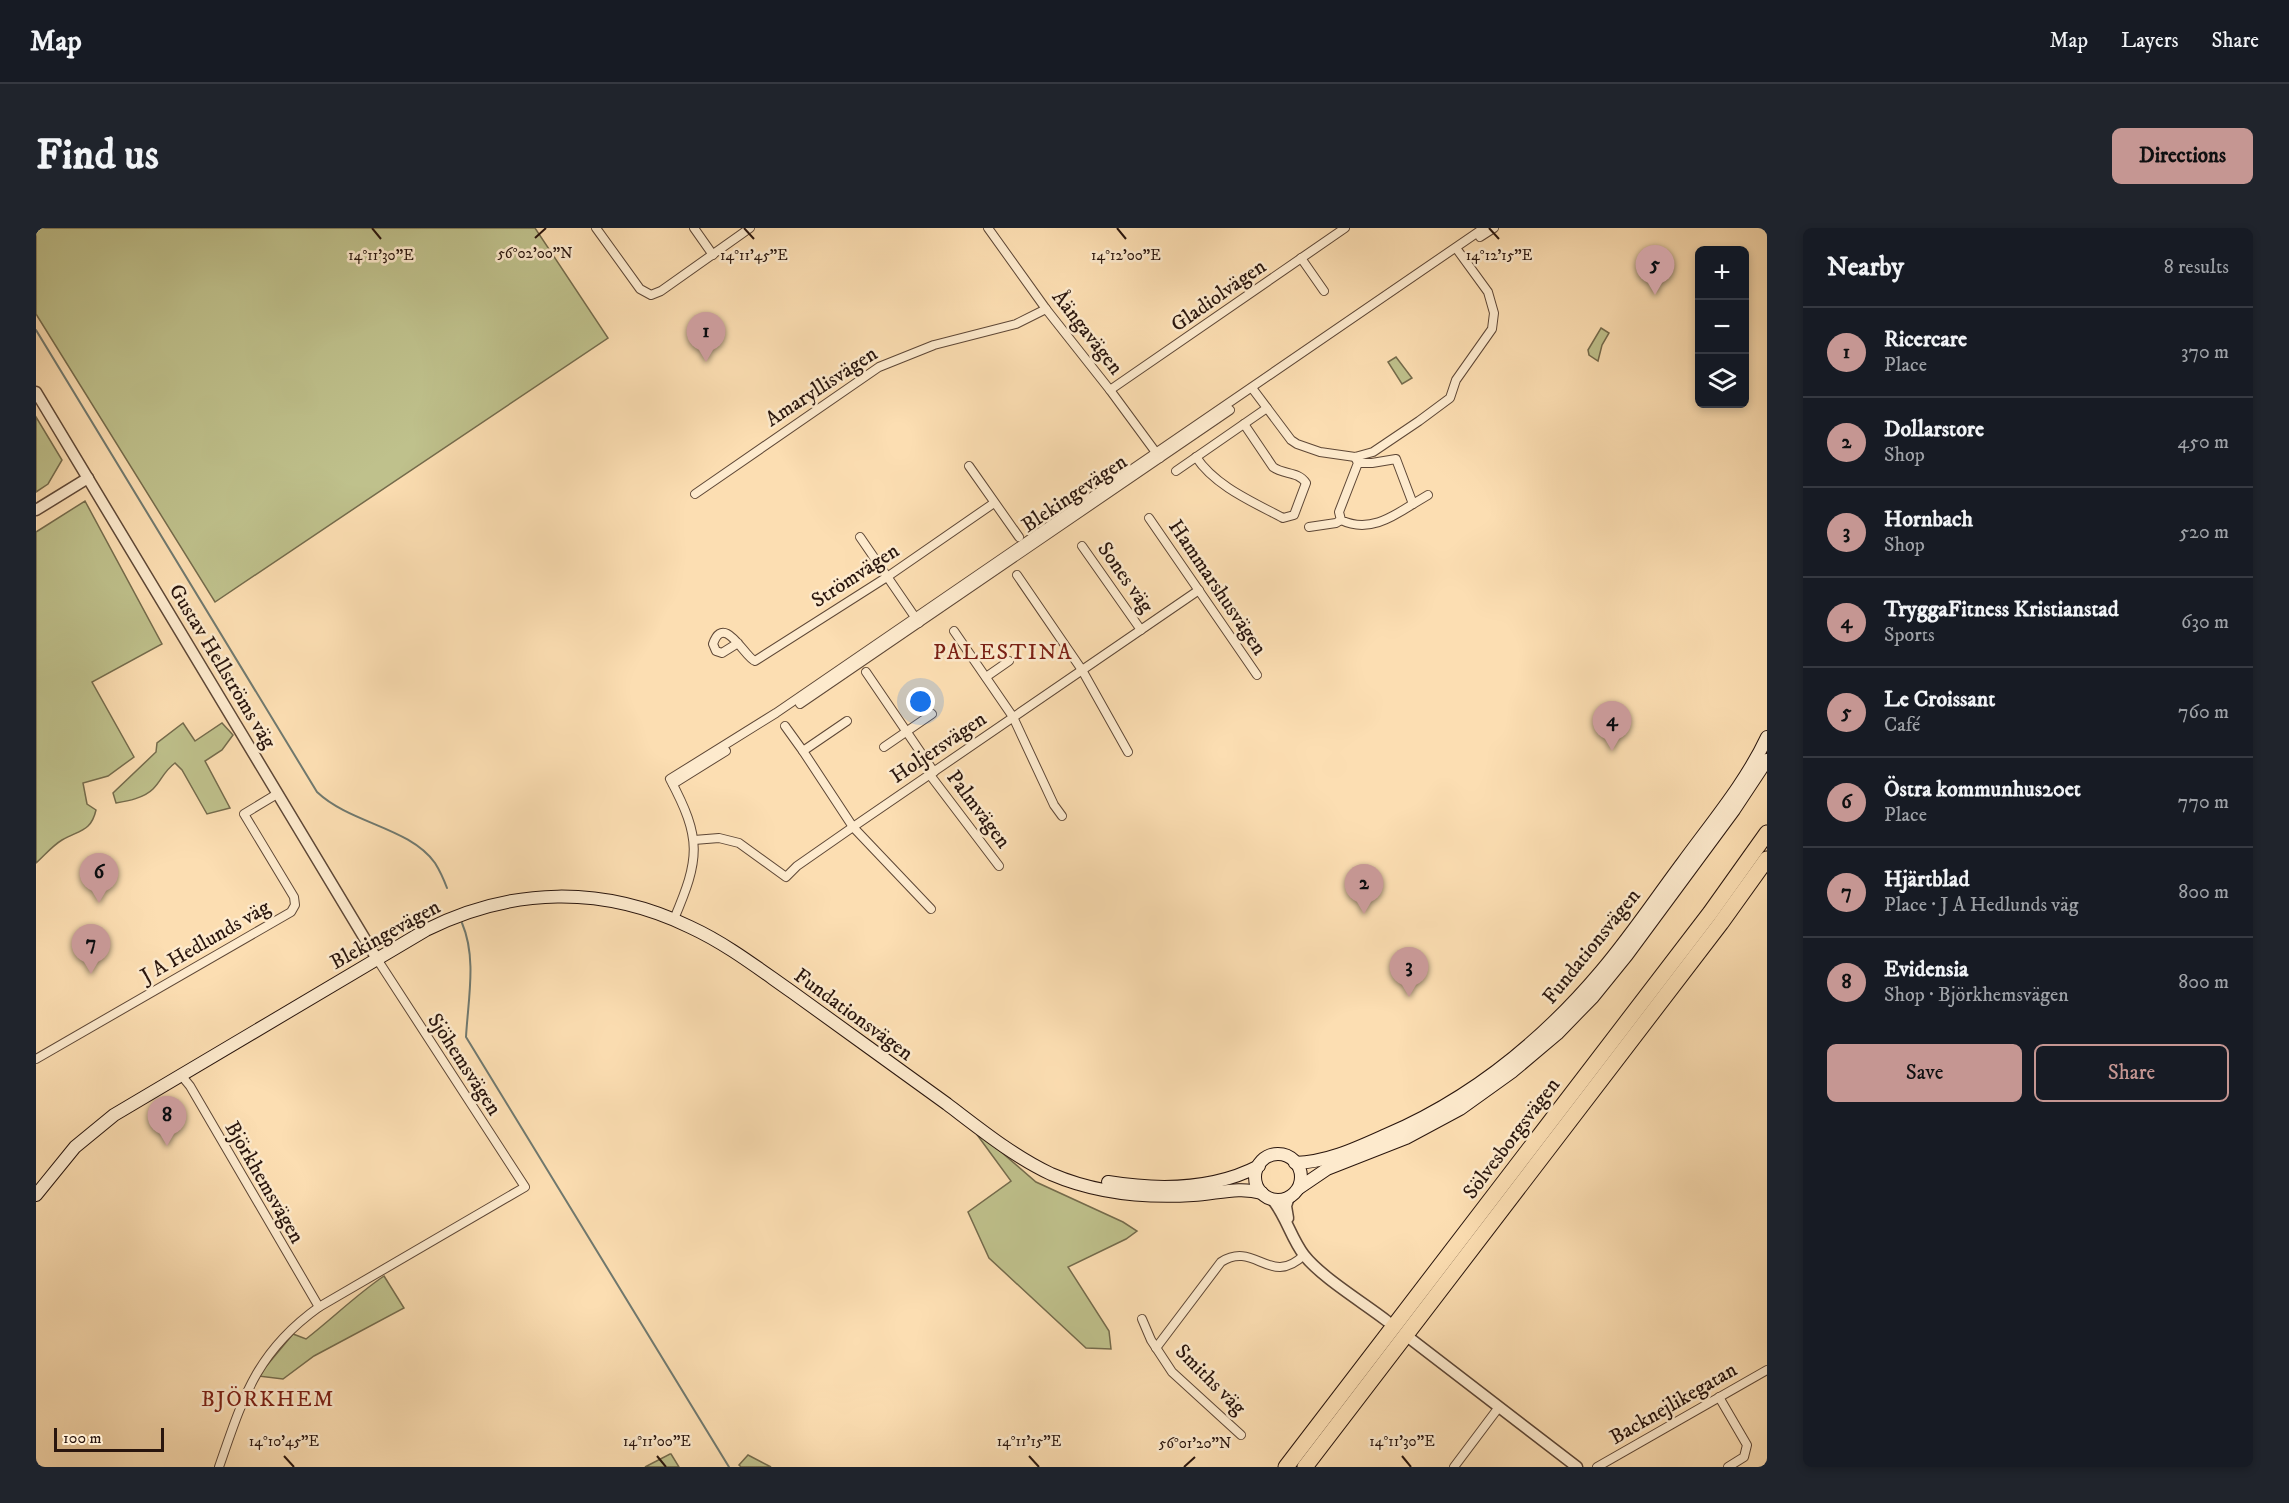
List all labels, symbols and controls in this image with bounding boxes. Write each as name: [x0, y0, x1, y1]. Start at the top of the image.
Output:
text: Map: [30, 24, 82, 59]
text: Map: [2049, 28, 2088, 54]
text: Layers: [2121, 28, 2179, 54]
text: Share: [2212, 28, 2259, 54]
button: Directions: [2112, 128, 2253, 184]
text: Find us: [36, 130, 159, 182]
text: 56°02'00"N: [497, 244, 573, 263]
pin: 5: [1636, 245, 1674, 295]
text: 14°11'30"E: [348, 246, 414, 265]
text: 14°11'45"E: [720, 246, 788, 265]
text: 14°12'00"E: [1091, 246, 1161, 265]
text: 14°12'15"E: [1466, 246, 1533, 265]
map controls: [1695, 246, 1749, 408]
button: +: [1695, 246, 1749, 300]
text: Nearby: [1827, 251, 1904, 284]
street label: Gladiolvägen: [1166, 254, 1271, 338]
text: 8 results: [2164, 255, 2229, 280]
street label: Åängavägen: [1046, 284, 1130, 380]
button: −: [1695, 300, 1749, 354]
pin: 1: [686, 312, 726, 362]
text: Ricercare: [1884, 326, 1967, 353]
text: 1: [1843, 340, 1850, 365]
text: 370 m: [2181, 340, 2229, 365]
street label: Amaryllisvägen: [761, 341, 883, 433]
text: Place: [1884, 353, 1927, 378]
button: layers: [1695, 354, 1749, 408]
text: Dollarstore: [1884, 416, 1984, 443]
text: 2: [1842, 430, 1851, 455]
text: 450 m: [2178, 430, 2229, 455]
text: Shop: [1884, 443, 1925, 468]
street label: Blekingevägen: [1017, 449, 1132, 539]
text: Hornbach: [1884, 506, 1973, 533]
street label: Hammarshusvägen: [1162, 515, 1272, 660]
text: 3: [1843, 520, 1850, 545]
text: 520 m: [2179, 520, 2229, 545]
text: Shop: [1884, 533, 1925, 558]
street label: Sones väg: [1091, 537, 1159, 619]
street label: Strömvägen: [807, 538, 904, 614]
street label: Gustav Hellströms väg: [163, 580, 282, 754]
text: TryggaFitness Kristianstad: [1884, 596, 2119, 623]
text: 4: [1841, 610, 1852, 635]
text: 630 m: [2181, 610, 2229, 635]
text: Sports: [1884, 623, 1935, 648]
district label: PALESTINA: [933, 639, 1073, 666]
text: Le Croissant: [1884, 686, 1995, 713]
your location: [906, 687, 935, 716]
text: 5: [1842, 700, 1851, 725]
text: 760 m: [2178, 700, 2229, 725]
pin: 4: [1592, 702, 1632, 751]
street label: Holjersvägen: [886, 706, 992, 789]
text: Café: [1884, 713, 1920, 738]
street label: Palmvägen: [940, 765, 1016, 854]
text: Östra kommunhus20et: [1884, 776, 2081, 803]
text: 6: [1841, 790, 1852, 815]
text: 770 m: [2178, 790, 2229, 815]
text: Place: [1884, 803, 1927, 828]
pin: 6: [80, 854, 118, 903]
pin: 2: [1344, 864, 1384, 914]
text: Hjärtblad: [1884, 866, 1969, 893]
text: 7: [1841, 880, 1852, 905]
text: 800 m: [2178, 880, 2229, 905]
street label: Fundationsvägen: [1537, 884, 1646, 1010]
text: Place · J A Hedlunds väg: [1884, 893, 2078, 918]
street label: J A Hedlunds väg: [134, 894, 275, 990]
street label: Blekingevägen: [326, 894, 445, 976]
pin: 7: [72, 924, 110, 974]
pin: 3: [1390, 948, 1428, 997]
text: Evidensia: [1884, 956, 1968, 983]
street label: Fundationsvägen: [789, 963, 918, 1067]
text: 8: [1841, 970, 1852, 995]
text: 800 m: [2178, 970, 2229, 995]
text: Shop · Björkhemsvägen: [1884, 983, 2069, 1008]
street label: Sjöhemsvägen: [421, 1009, 507, 1121]
button: Save: [1827, 1044, 2022, 1102]
button: Share: [2034, 1044, 2229, 1102]
street label: Sölvesborgsvägen: [1458, 1073, 1566, 1204]
pin: 8: [148, 1096, 186, 1146]
street label: Björkhemsvägen: [219, 1117, 310, 1248]
street label: Smiths väg: [1169, 1339, 1252, 1421]
street label: Backnejlikegatan: [1605, 1357, 1742, 1451]
district label: BJÖRKHEM: [201, 1386, 335, 1413]
scale bar: [54, 1425, 164, 1452]
text: 100 m: [63, 1428, 102, 1448]
text: 14°10'45"E: [249, 1432, 320, 1451]
text: 14°11'00"E: [623, 1432, 691, 1451]
text: 14°11'15"E: [997, 1432, 1062, 1451]
text: 14°11'30"E: [1369, 1432, 1435, 1451]
text: 56°01'20"N: [1159, 1434, 1231, 1453]

